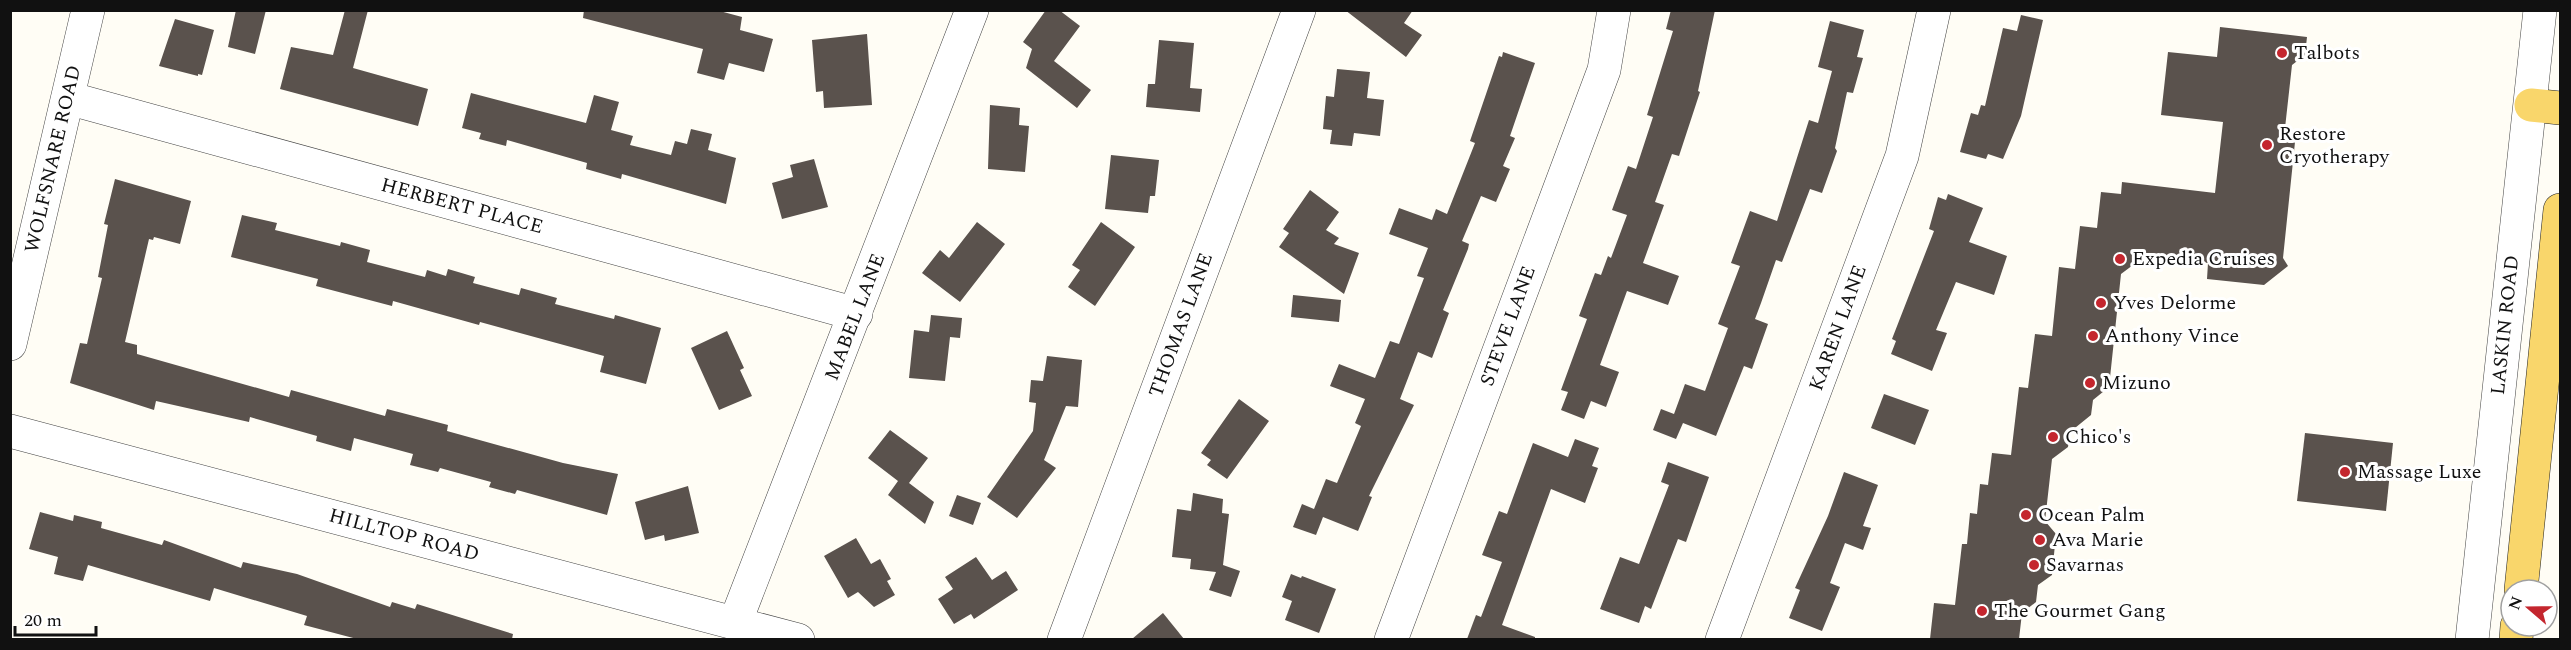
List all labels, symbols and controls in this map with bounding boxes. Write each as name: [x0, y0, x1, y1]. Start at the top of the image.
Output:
place label: Talbots: [2294, 38, 2360, 68]
marker: Talbots: [2275, 46, 2289, 60]
street label: WOLFSNARE ROAD: [17, 62, 89, 256]
place label: Restore Cryotherapy: [2279, 119, 2391, 172]
marker: Restore Cryotherapy: [2260, 138, 2274, 152]
street label: HERBERT PLACE: [377, 170, 547, 242]
place label: Expedia Cruises: [2132, 244, 2275, 274]
street label: MABEL LANE: [817, 249, 893, 385]
street label: THOMAS LANE: [1141, 249, 1221, 401]
marker: Expedia Cruises: [2113, 252, 2127, 266]
street label: LASKIN ROAD: [2483, 254, 2527, 396]
street label: KAREN LANE: [1801, 261, 1875, 395]
street label: STEVE LANE: [1472, 262, 1544, 390]
place label: Yves Delorme: [2113, 288, 2236, 318]
marker: Yves Delorme: [2094, 296, 2108, 310]
place label: Anthony Vince: [2105, 321, 2239, 351]
marker: Anthony Vince: [2086, 329, 2100, 343]
place label: Mizuno: [2102, 368, 2171, 398]
marker: Mizuno: [2083, 376, 2097, 390]
place label: Chico's: [2065, 422, 2131, 452]
marker: Chico's: [2046, 430, 2060, 444]
place label: Massage Luxe: [2357, 457, 2481, 487]
marker: Massage Luxe: [2338, 465, 2352, 479]
street label: HILLTOP ROAD: [325, 500, 483, 570]
place label: Ocean Palm: [2038, 500, 2145, 530]
marker: Ocean Palm: [2019, 508, 2033, 522]
place label: Ava Marie: [2052, 525, 2143, 555]
marker: Ava Marie: [2033, 533, 2047, 547]
place label: Savarnas: [2046, 550, 2124, 580]
marker: Savarnas: [2027, 558, 2041, 572]
north arrow: [2499, 578, 2559, 638]
text: N: [2502, 593, 2529, 613]
place label: The Gourmet Gang: [1994, 596, 2166, 626]
scale bar: [15, 599, 96, 637]
marker: The Gourmet Gang: [1975, 604, 1989, 618]
text: 20 m: [24, 607, 62, 634]

